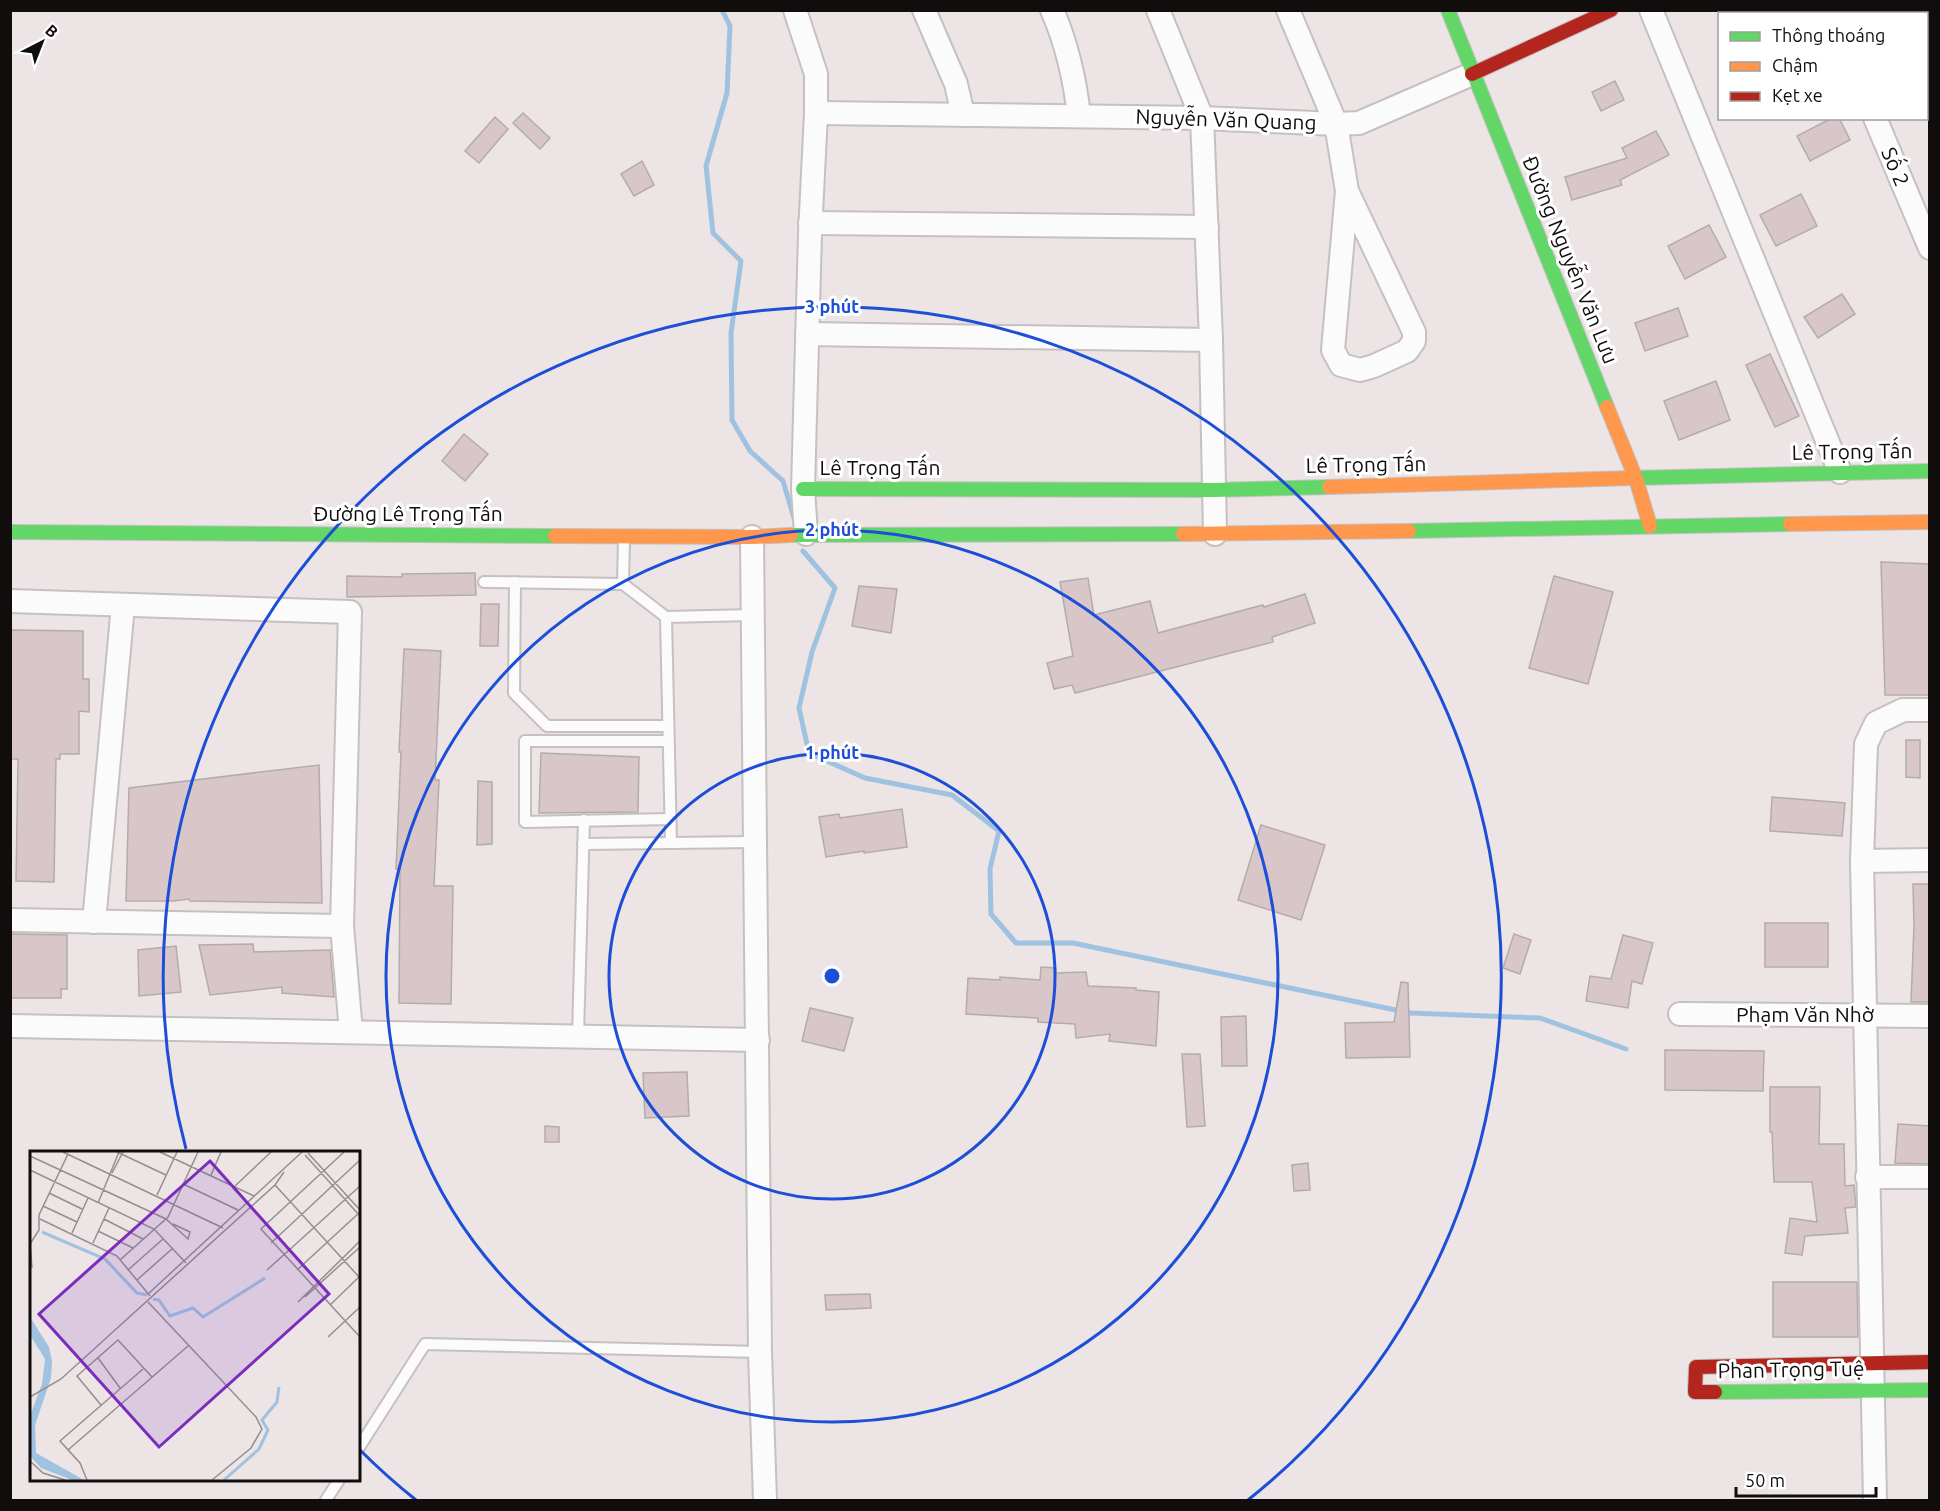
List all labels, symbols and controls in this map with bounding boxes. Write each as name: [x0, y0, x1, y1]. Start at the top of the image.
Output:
north arrow: [12, 12, 72, 72]
legend: [1718, 12, 1928, 120]
text: B: [42, 21, 62, 41]
text: Thông thoáng: [1772, 25, 1885, 45]
text: Chậm: [1772, 55, 1818, 75]
text: Kẹt xe: [1772, 85, 1823, 105]
street label: Nguyễn Văn Quang: [1135, 103, 1317, 134]
street label: Số 2: [1877, 143, 1917, 190]
street label: Đường Nguyễn Văn Lưu: [1518, 152, 1625, 367]
text: 3 phút: [805, 296, 859, 316]
street label: Lê Trọng Tấn: [1791, 436, 1913, 464]
street label: Lê Trọng Tấn: [1305, 449, 1427, 477]
street label: Lê Trọng Tấn: [820, 453, 940, 479]
street label: Đường Lê Trọng Tấn: [313, 499, 503, 525]
text: 2 phút: [805, 519, 859, 539]
text: 1 phút: [805, 742, 859, 762]
centre of rings: [822, 966, 842, 986]
street label: Phạm Văn Nhờ: [1736, 1002, 1874, 1026]
inset map: [30, 1151, 360, 1481]
street label: Phan Trọng Tuệ: [1717, 1356, 1865, 1382]
scale bar: [1736, 1460, 1876, 1498]
text: 50 m: [1745, 1470, 1785, 1490]

